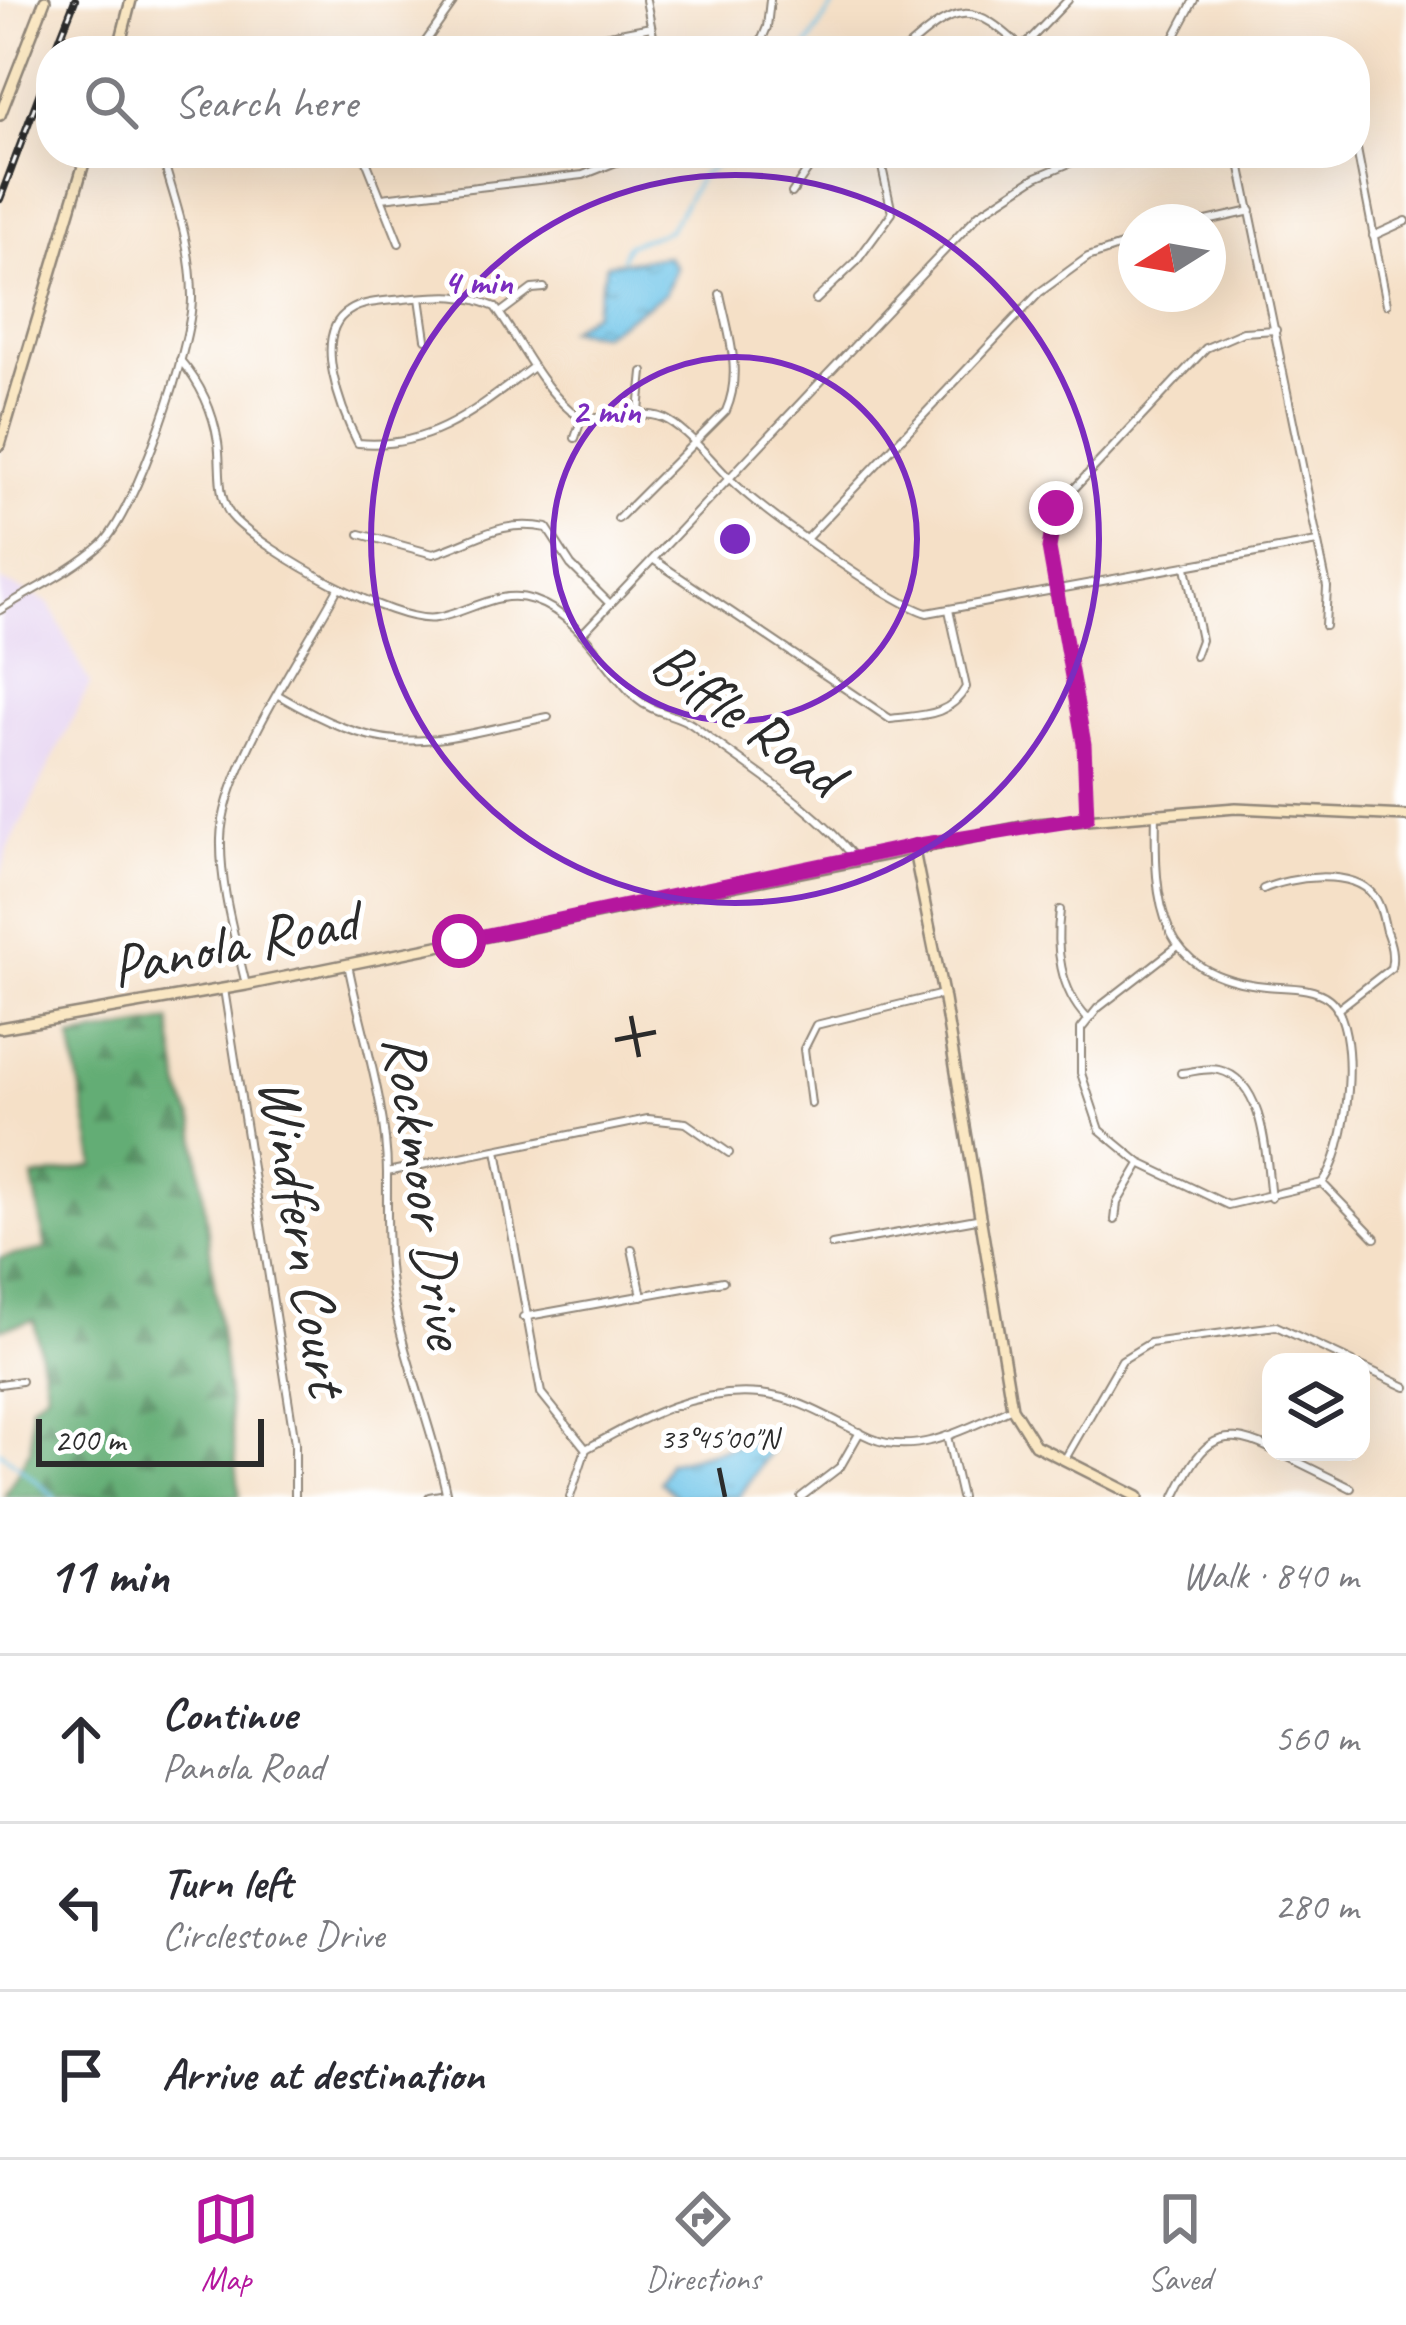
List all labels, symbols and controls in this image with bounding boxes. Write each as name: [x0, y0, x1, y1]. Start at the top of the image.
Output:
search box: [36, 36, 1370, 168]
icon: search: [78, 69, 144, 135]
text: Search here: [174, 74, 357, 131]
north arrow: [1118, 204, 1226, 312]
text: 4 min: [444, 259, 514, 305]
text: 2 min: [572, 388, 642, 434]
route end: [1029, 481, 1083, 535]
centre of rings: [714, 518, 756, 560]
street label: Biffle Road: [637, 623, 865, 818]
street label: Panola Road: [104, 880, 372, 1004]
route start: [432, 914, 486, 968]
street label: Rockmoor Drive: [366, 1030, 486, 1356]
street label: Windfern Court: [241, 1072, 367, 1405]
map controls: [1262, 1353, 1370, 1461]
button: layers: [1262, 1353, 1370, 1461]
scale bar: [36, 1413, 264, 1466]
text: 200 m: [54, 1419, 125, 1461]
text: 33°45'00"N: [660, 1419, 783, 1457]
text: 11 min: [48, 1543, 169, 1607]
text: Walk · 840 m: [1182, 1551, 1358, 1600]
text: Continue: [162, 1686, 296, 1743]
icon: ahead: [48, 1706, 114, 1772]
text: 560 m: [1274, 1714, 1358, 1763]
text: Panola Road: [162, 1743, 324, 1792]
text: Turn left: [162, 1854, 292, 1911]
icon: left: [48, 1874, 114, 1940]
text: 280 m: [1274, 1882, 1358, 1931]
text: Circlestone Drive: [162, 1911, 384, 1960]
icon: arrive: [48, 2042, 114, 2108]
text: Arrive at destination: [162, 2046, 484, 2103]
tab: Map: [193, 2186, 259, 2300]
tab: Directions: [646, 2186, 760, 2300]
tab: Saved: [1147, 2186, 1213, 2300]

